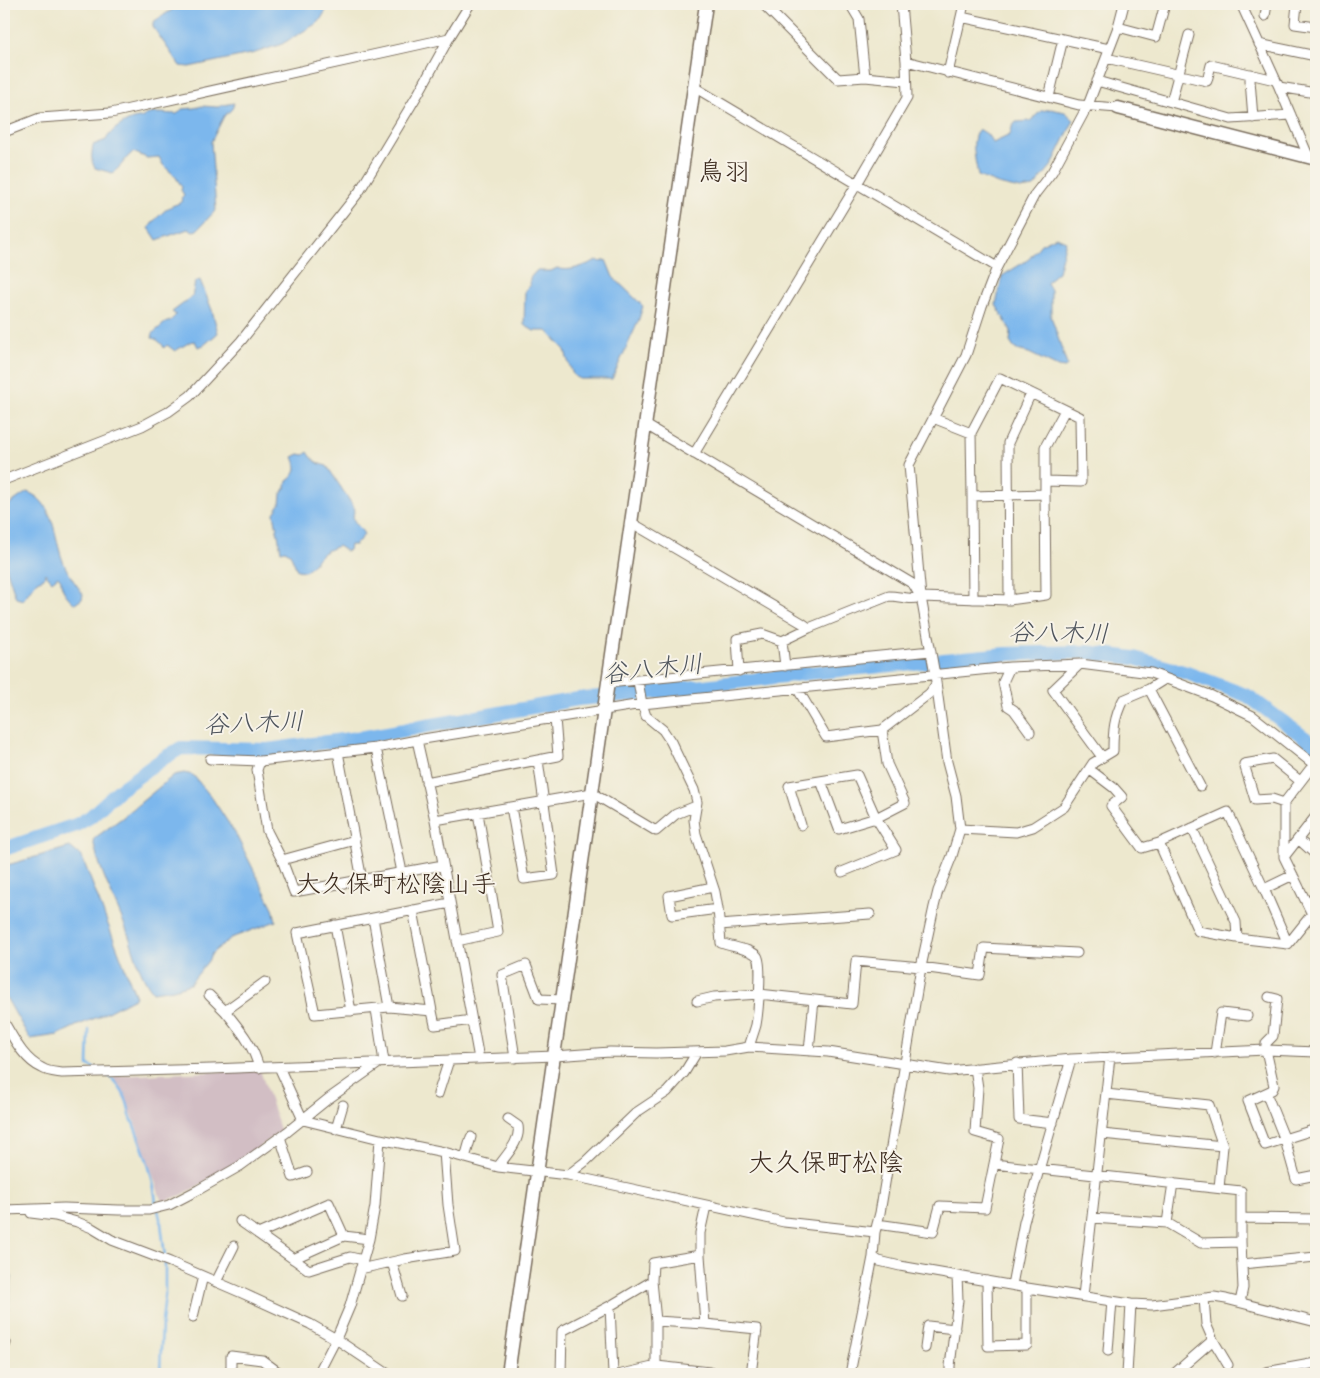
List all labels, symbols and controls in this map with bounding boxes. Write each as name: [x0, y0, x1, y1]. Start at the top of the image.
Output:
district label: 鳥羽: [698, 155, 750, 188]
water label: 谷八木川: [1009, 616, 1109, 650]
water label: 谷八木川: [602, 648, 704, 690]
water label: 谷八木川: [203, 705, 305, 741]
district label: 大久保町松陰山手: [296, 868, 496, 900]
district label: 大久保町松陰: [748, 1146, 904, 1179]

